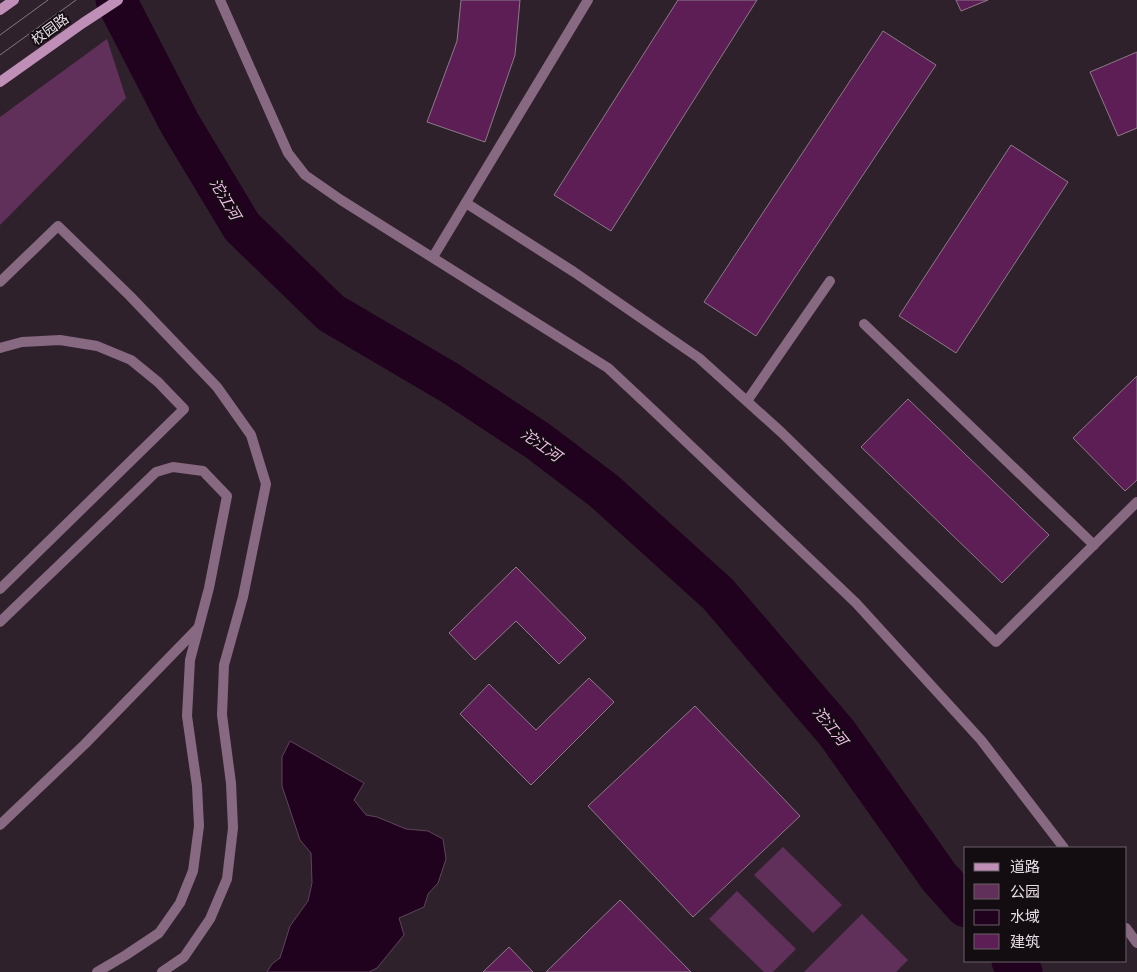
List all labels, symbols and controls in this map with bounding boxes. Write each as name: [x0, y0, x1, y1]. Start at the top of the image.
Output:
street label: 校园路: [28, 10, 72, 48]
water label: 沱江河: [207, 175, 246, 225]
water label: 沱江河: [518, 425, 567, 466]
water label: 沱江河: [810, 703, 853, 751]
legend: [964, 847, 1127, 962]
text: 道路: [1010, 858, 1040, 875]
text: 公园: [1010, 883, 1040, 900]
text: 水域: [1010, 908, 1040, 925]
text: 建筑: [1010, 933, 1040, 950]

